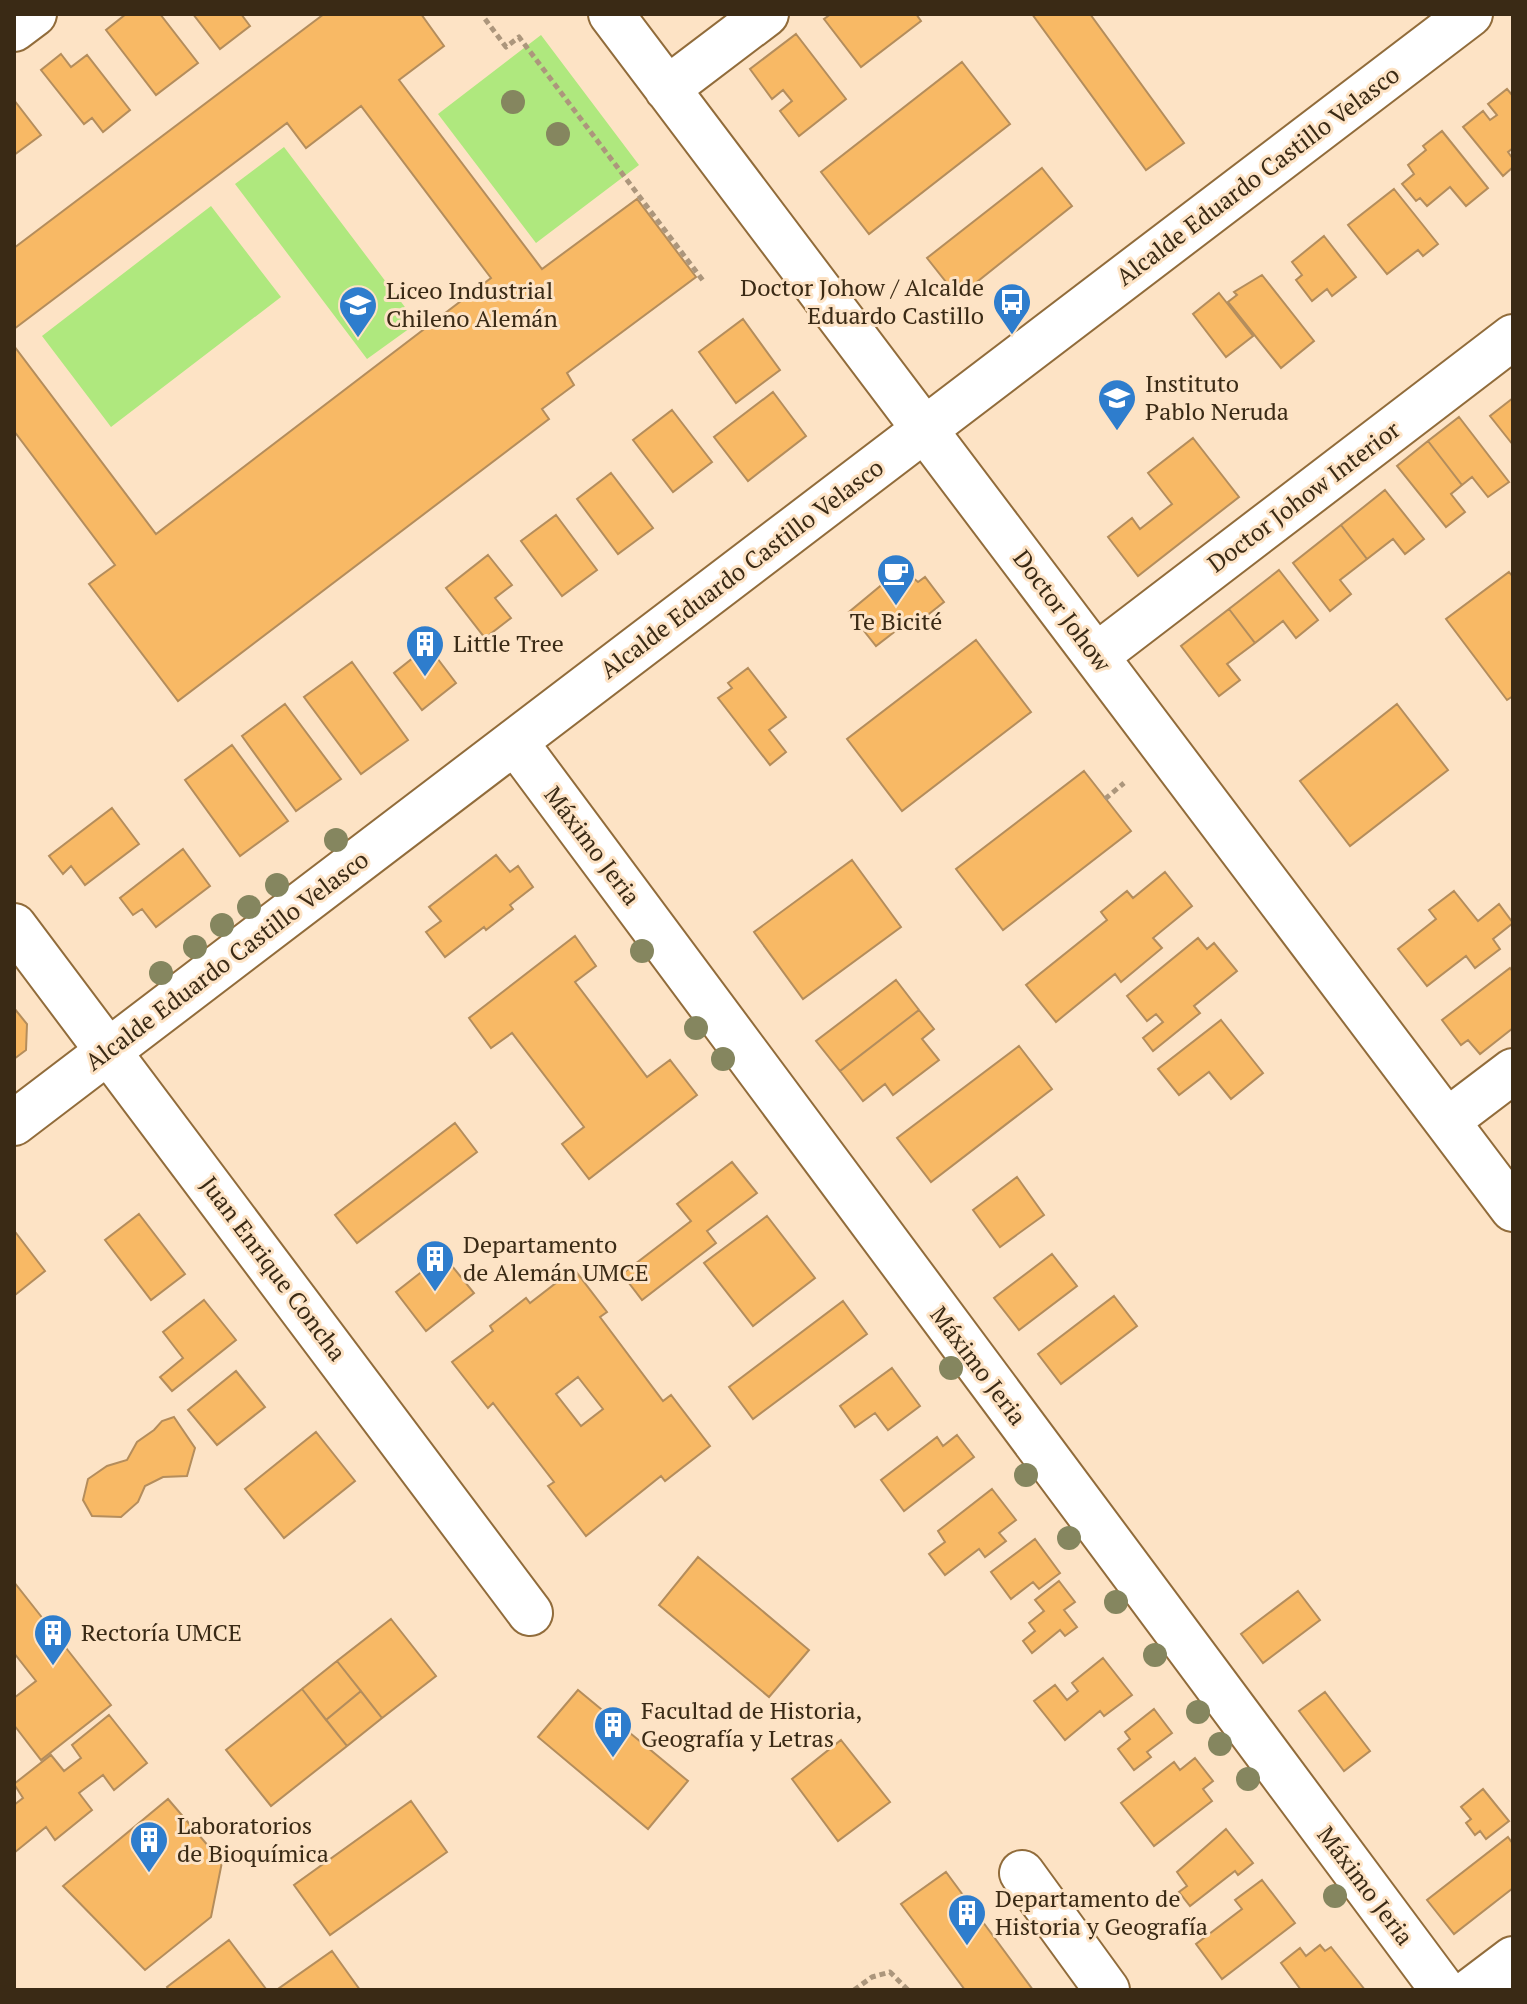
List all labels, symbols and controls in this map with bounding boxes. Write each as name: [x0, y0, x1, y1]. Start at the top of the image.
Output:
street label: Alcalde Eduardo Castillo Velasco: [1109, 58, 1406, 292]
place label: Doctor Johow / Alcalde Eduardo Castillo: [740, 271, 984, 331]
place label: Liceo Industrial Chileno Alemán: [386, 274, 558, 334]
bus stop icon: Doctor Johow / Alcalde Eduardo Castillo: [991, 281, 1033, 336]
school or university icon: Liceo Industrial Chileno Alemán: [337, 284, 379, 339]
place label: Instituto Pablo Neruda: [1145, 367, 1289, 427]
school or university icon: Instituto Pablo Neruda: [1096, 377, 1138, 432]
street label: Doctor Johow Interior: [1201, 413, 1407, 579]
street label: Alcalde Eduardo Castillo Velasco: [593, 451, 890, 685]
street label: Doctor Johow: [1006, 543, 1119, 678]
cafe icon: Te Bicité: [875, 552, 917, 607]
place label: Te Bicité: [850, 605, 942, 637]
building icon: Little Tree: [404, 623, 446, 678]
place label: Little Tree: [453, 627, 564, 659]
street label: Máximo Jeria: [538, 779, 648, 911]
street label: Alcalde Eduardo Castillo Velasco: [78, 843, 375, 1077]
street label: Juan Enrique Concha: [194, 1170, 354, 1367]
place label: Departamento de Alemán UMCE: [463, 1228, 649, 1288]
building icon: Departamento de Alemán UMCE: [414, 1238, 456, 1293]
street label: Máximo Jeria: [924, 1299, 1034, 1431]
building icon: Rectoría UMCE: [32, 1612, 74, 1667]
place label: Rectoría UMCE: [81, 1616, 242, 1648]
place label: Facultad de Historia, Geografía y Letras: [641, 1694, 862, 1754]
building icon: Facultad de Historia, Geografía y Letras: [592, 1704, 634, 1759]
place label: Laboratorios de Bioquímica: [177, 1809, 329, 1869]
building icon: Laboratorios de Bioquímica: [128, 1819, 170, 1874]
street label: Máximo Jeria: [1311, 1819, 1421, 1951]
place label: Departamento de Historia y Geografía: [995, 1882, 1208, 1942]
building icon: Departamento de Historia y Geografía: [946, 1892, 988, 1947]

